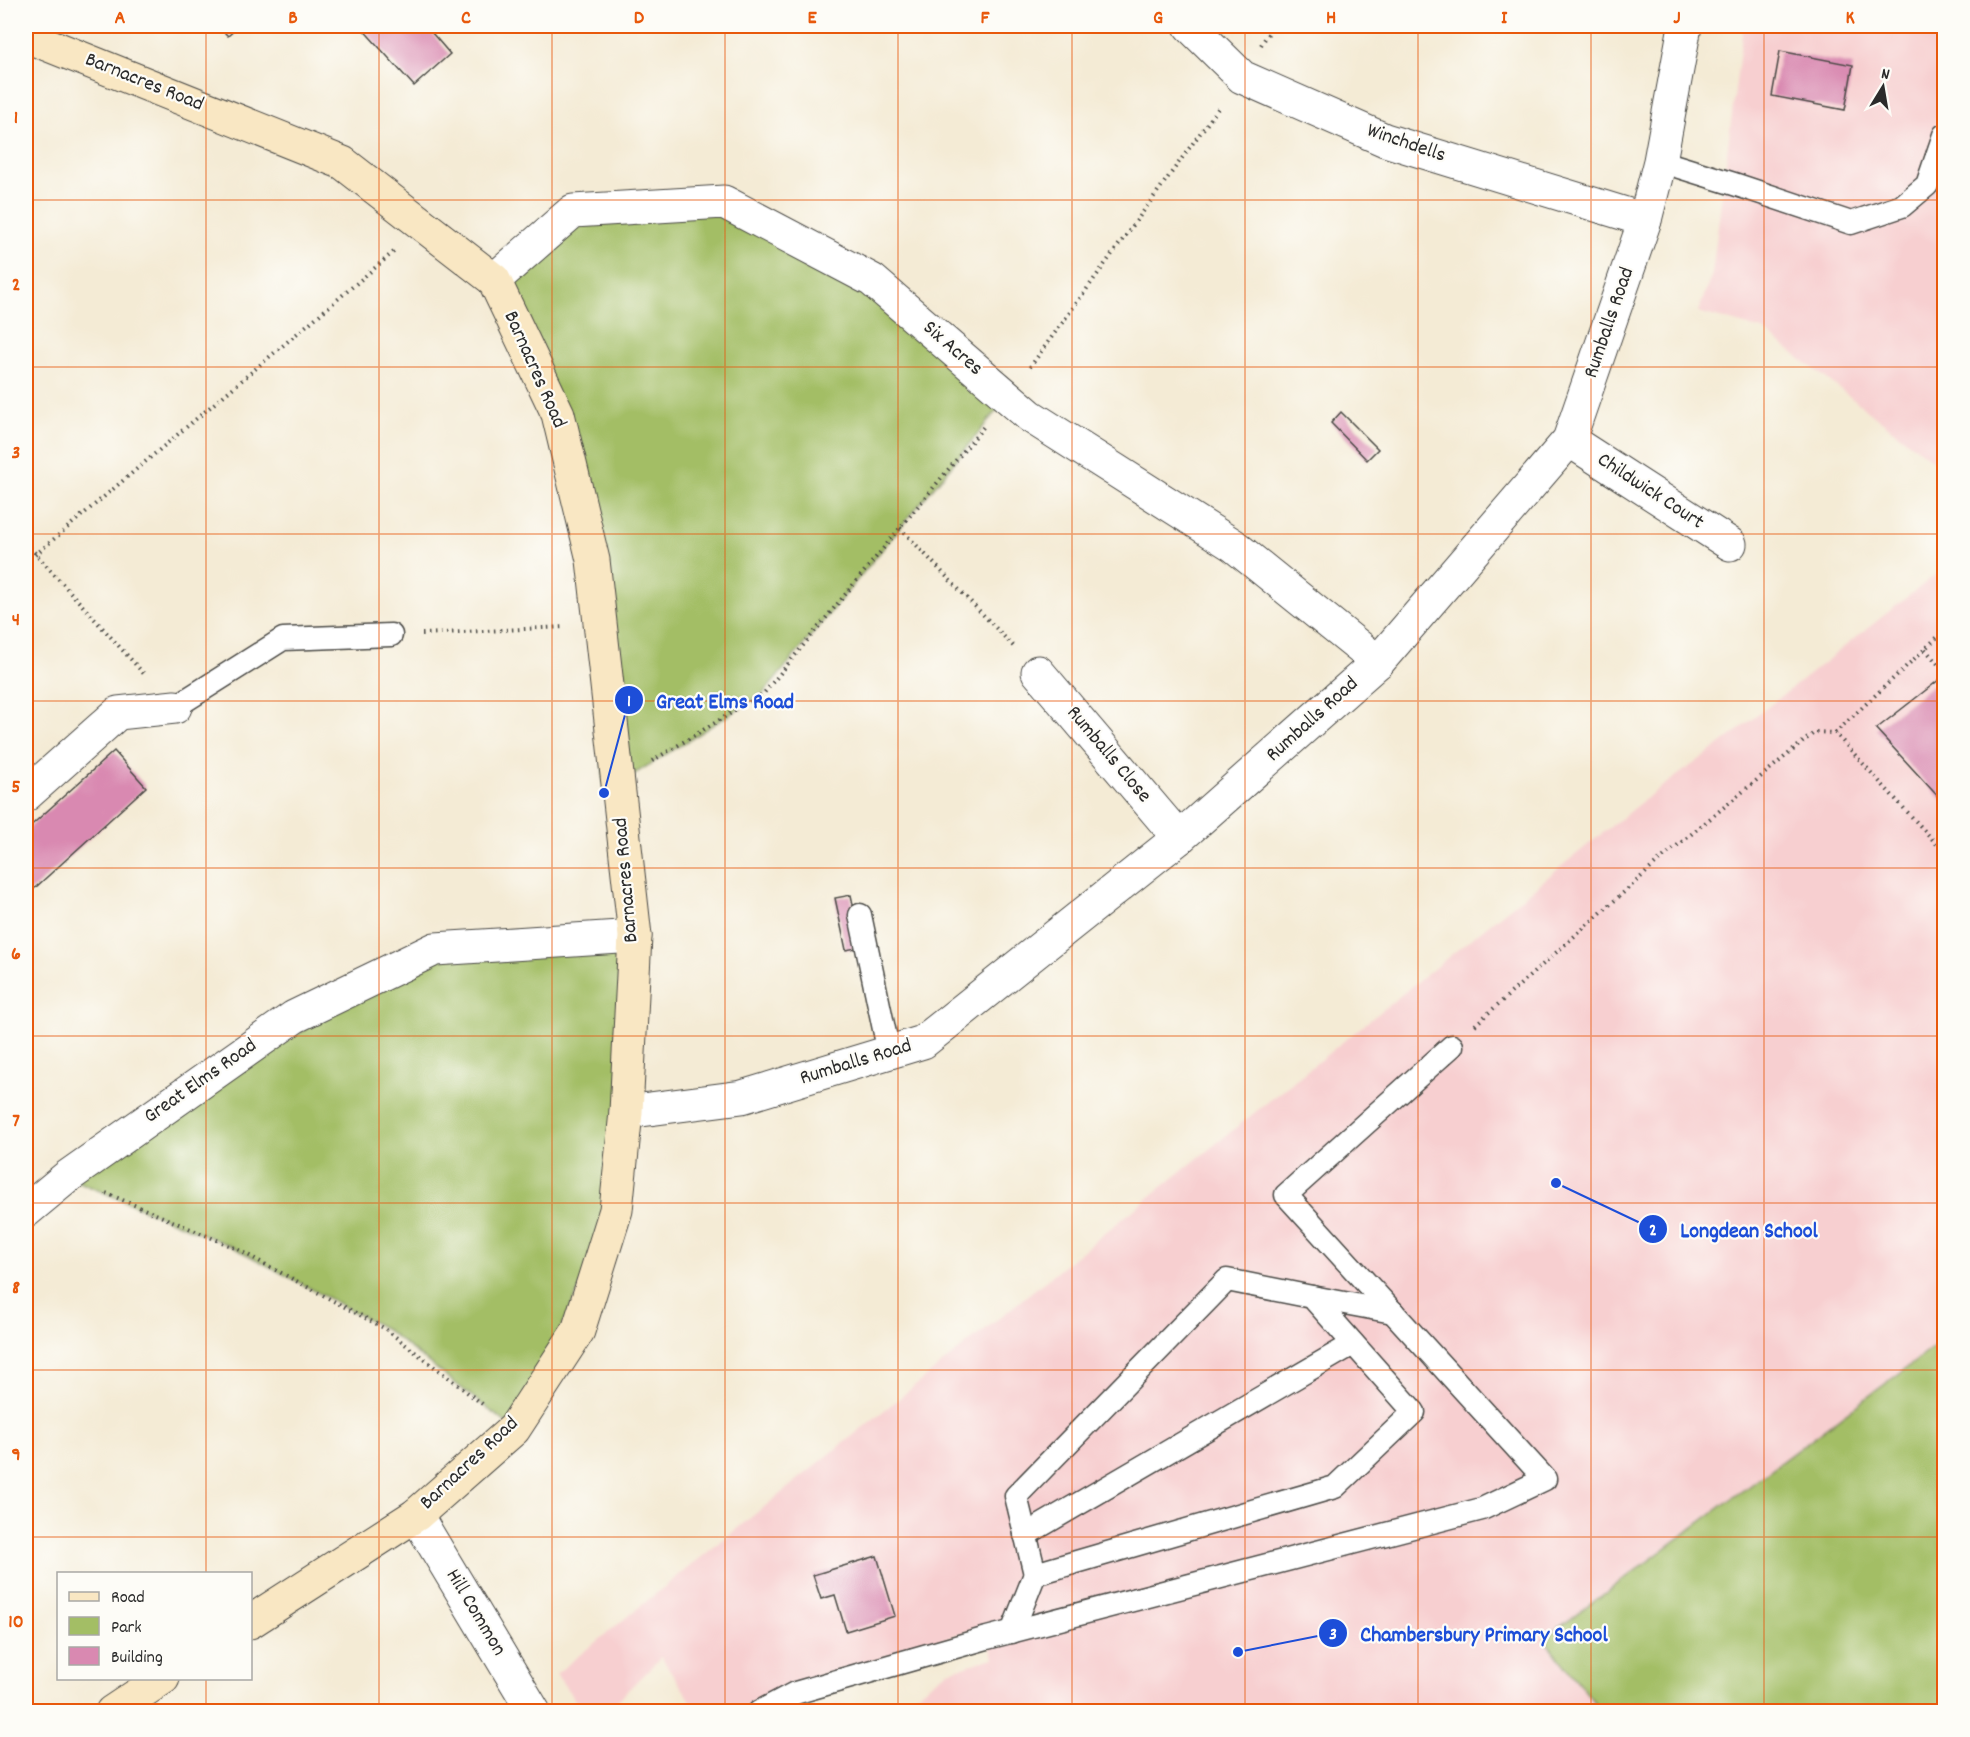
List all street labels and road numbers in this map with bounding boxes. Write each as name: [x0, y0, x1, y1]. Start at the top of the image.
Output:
street label: Barnacres Road: [80, 46, 208, 120]
street label: Winchdells: [1363, 117, 1449, 171]
street label: Rumballs Road: [1577, 263, 1643, 383]
street label: Barnacres Road: [495, 307, 573, 433]
street label: Six Acres: [915, 314, 989, 384]
street label: Childwick Court: [1591, 446, 1710, 538]
street label: Rumballs Road: [1260, 670, 1366, 770]
street label: Rumballs Close: [1058, 700, 1158, 810]
street label: Barnacres Road: [607, 816, 647, 944]
street label: Great Elms Road: [138, 1032, 264, 1132]
street label: Rumballs Road: [796, 1032, 916, 1094]
street label: Barnacres Road: [414, 1410, 526, 1518]
street label: Hill Common: [437, 1564, 513, 1662]

